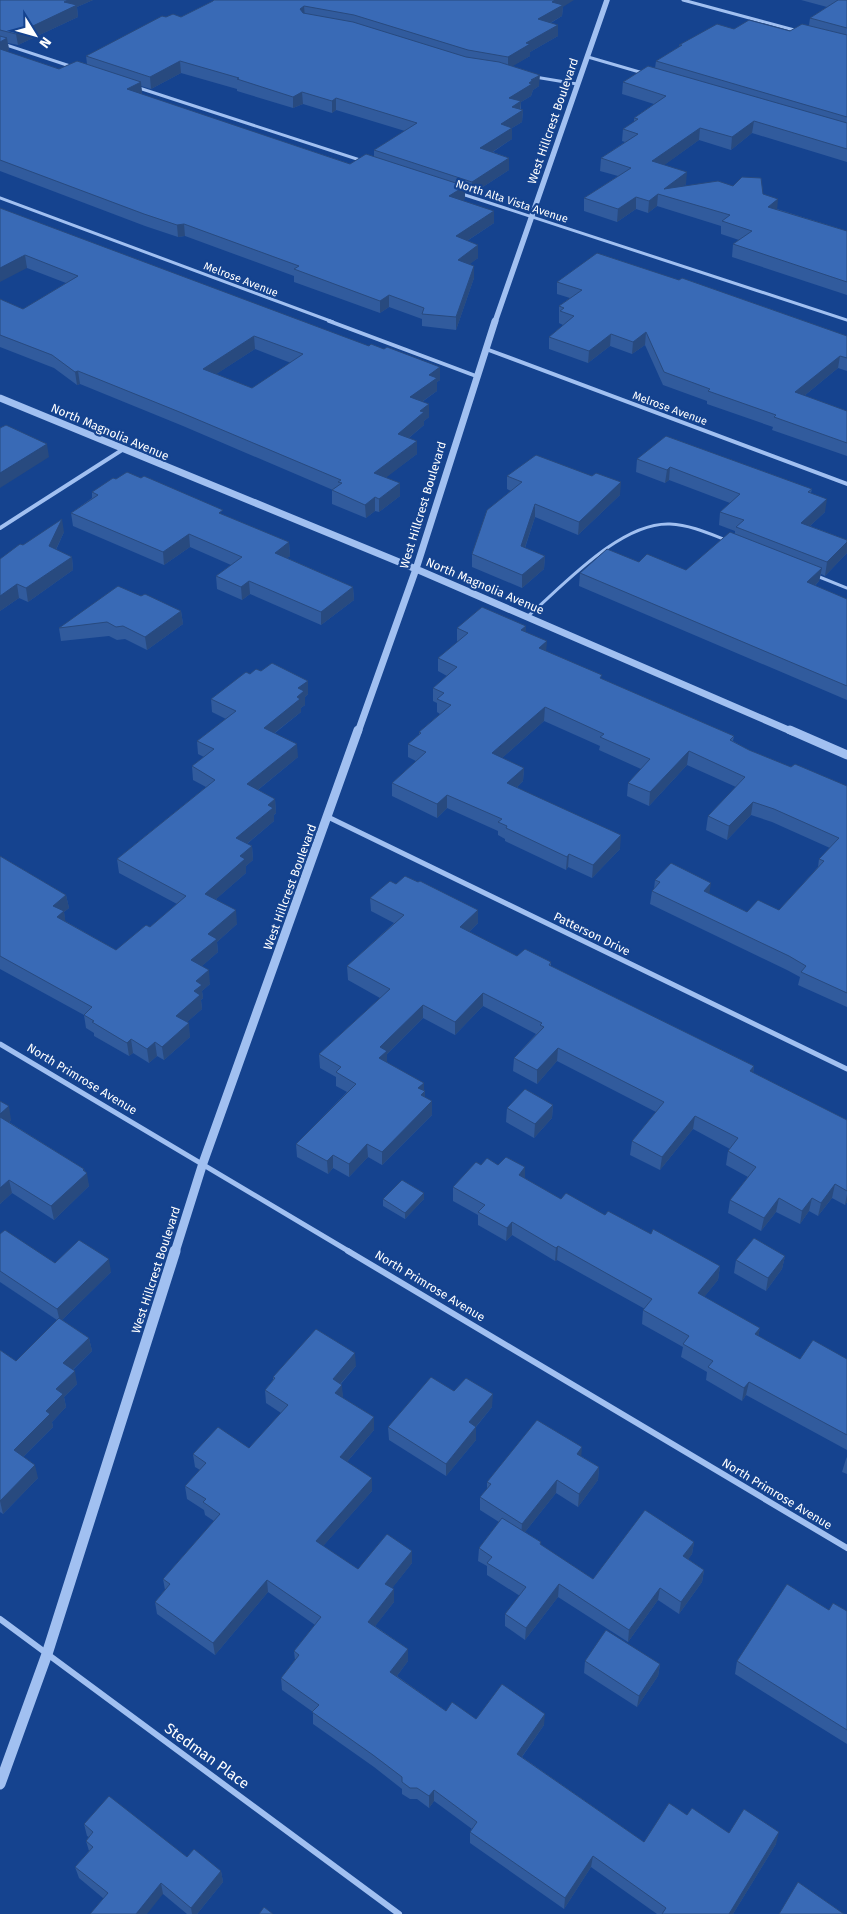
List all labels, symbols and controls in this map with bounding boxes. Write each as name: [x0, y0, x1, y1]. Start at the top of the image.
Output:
north arrow: [10, 10, 60, 60]
text: N: [35, 34, 55, 51]
street label: West Hillcrest Boulevard: [525, 56, 581, 186]
street label: North Alta Vista Avenue: [454, 177, 570, 226]
street label: Melrose Avenue: [202, 259, 280, 300]
street label: Melrose Avenue: [631, 389, 709, 428]
street label: North Magnolia Avenue: [49, 401, 171, 463]
street label: West Hillcrest Boulevard: [397, 440, 449, 570]
street label: North Magnolia Avenue: [424, 555, 546, 617]
street label: West Hillcrest Boulevard: [261, 822, 319, 952]
street label: Patterson Drive: [552, 909, 632, 959]
street label: North Primrose Avenue: [24, 1041, 140, 1117]
street label: West Hillcrest Boulevard: [129, 1205, 183, 1335]
street label: North Primrose Avenue: [372, 1248, 488, 1324]
street label: North Primrose Avenue: [719, 1456, 835, 1532]
street label: Stedman Place: [161, 1719, 253, 1793]

